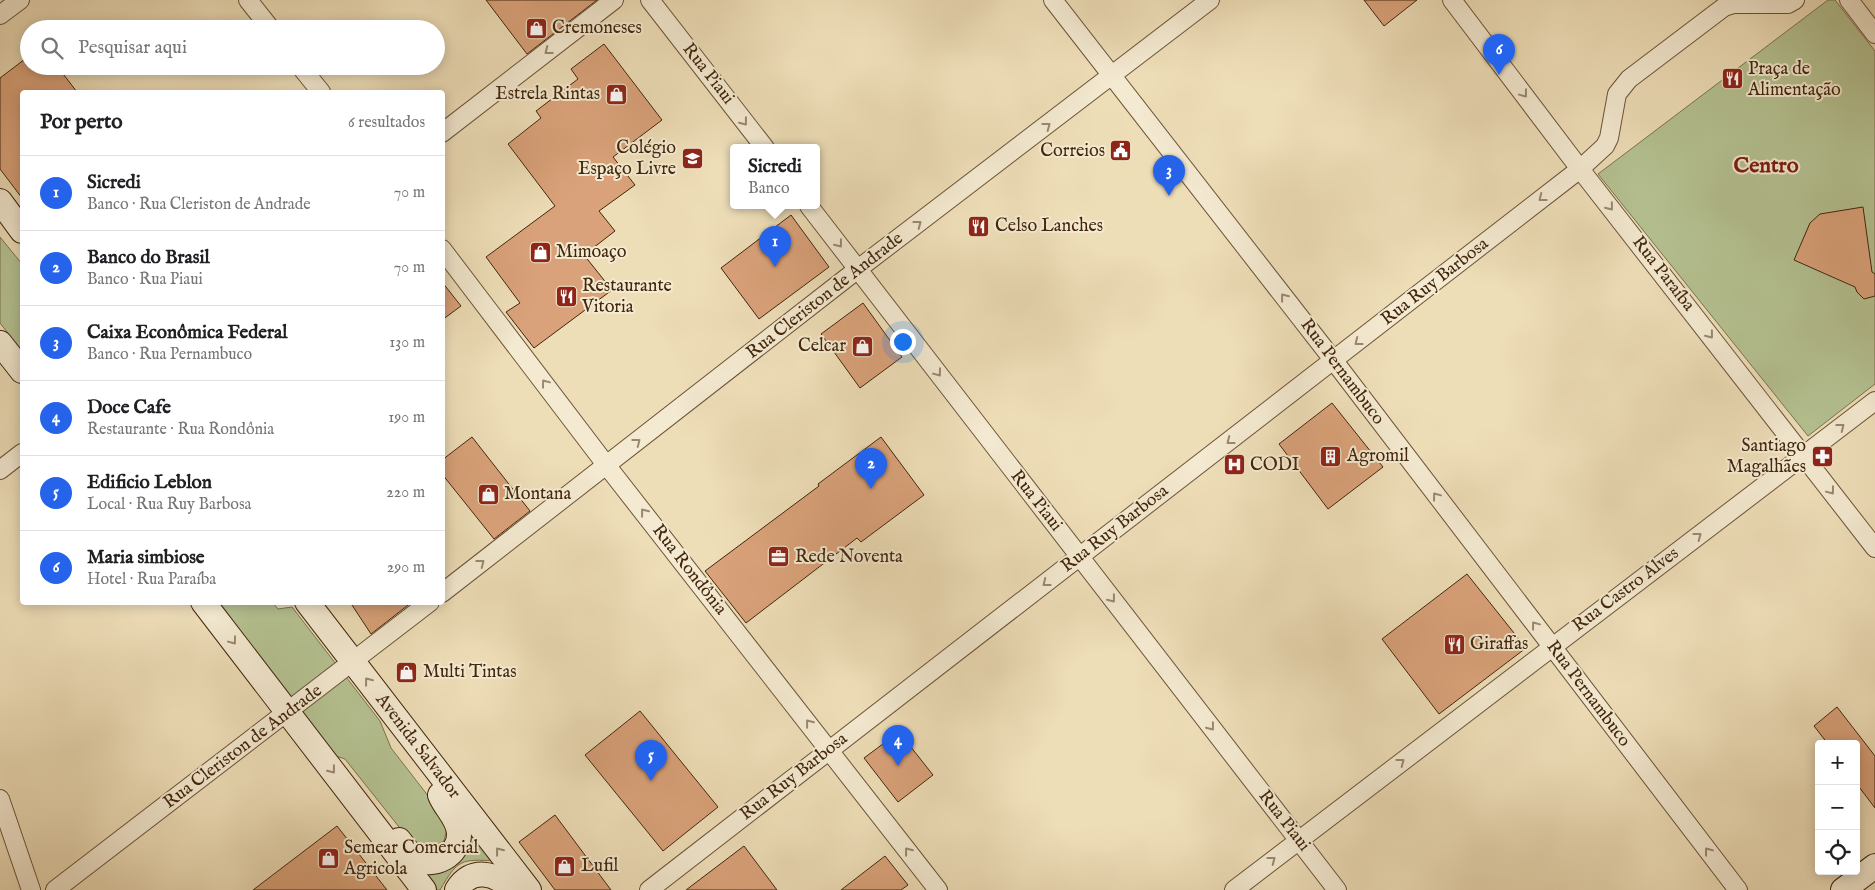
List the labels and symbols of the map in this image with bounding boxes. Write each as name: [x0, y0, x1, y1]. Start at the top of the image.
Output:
shop icon: Cremoneses: [524, 16, 548, 40]
place label: Cremoneses: [552, 17, 642, 40]
pin: 6: [1483, 34, 1515, 75]
street label: Rua Piaui: [677, 39, 739, 110]
one-way arrow: [545, 46, 554, 54]
place label: Praça de Alimentação: [1747, 58, 1841, 102]
restaurant icon: Praça de Alimentação: [1720, 67, 1744, 91]
shop icon: Estrela Rintas: [604, 82, 628, 106]
place label: Estrela Rintas: [495, 83, 600, 106]
one-way arrow: [1518, 89, 1527, 98]
one-way arrow: [739, 116, 747, 125]
one-way arrow: [1041, 123, 1050, 131]
place label: Colégio Espaço Livre: [578, 137, 676, 181]
public building icon: Correios: [1109, 139, 1133, 163]
place label: Correios: [1040, 140, 1105, 163]
school or university icon: Colégio Espaço Livre: [680, 146, 704, 170]
district label: Centro: [1734, 152, 1799, 180]
pin: 3: [1153, 155, 1185, 196]
one-way arrow: [1539, 193, 1548, 201]
one-way arrow: [1605, 201, 1613, 210]
restaurant icon: Celso Lanches: [967, 214, 991, 238]
place label: Celso Lanches: [995, 215, 1103, 238]
one-way arrow: [912, 221, 921, 230]
pin: 1: [759, 226, 791, 267]
street label: Rua Cleriston de Andrade: [742, 228, 908, 364]
street label: Rua Paraíba: [1626, 232, 1700, 316]
street label: Rua Ruy Barbosa: [1377, 233, 1494, 331]
one-way arrow: [833, 238, 842, 248]
shop icon: Mimoaço: [528, 240, 552, 264]
place label: Mimoaço: [556, 241, 627, 264]
place label: Restaurante Vitoria: [581, 275, 672, 319]
restaurant icon: Restaurante Vitoria: [554, 284, 578, 308]
one-way arrow: [1282, 294, 1290, 303]
street label: Rua Pernambuco: [1295, 314, 1390, 430]
your location: [890, 329, 916, 355]
one-way arrow: [1705, 329, 1713, 338]
shop icon: Celcar: [850, 334, 874, 358]
place label: Celcar: [798, 335, 846, 358]
one-way arrow: [1355, 336, 1364, 345]
one-way arrow: [932, 368, 941, 377]
one-way arrow: [541, 380, 550, 389]
one-way arrow: [1835, 424, 1845, 433]
one-way arrow: [1227, 435, 1236, 443]
place label: Santiago Magalhães: [1727, 435, 1806, 479]
one-way arrow: [631, 440, 640, 448]
building icon: Agromil: [1319, 444, 1343, 468]
pharmacy icon: Santiago Magalhães: [1810, 444, 1834, 468]
place label: Agromil: [1346, 445, 1409, 468]
pin: 2: [855, 448, 887, 489]
hospital icon: CODI: [1222, 453, 1246, 477]
place label: CODI: [1250, 454, 1300, 477]
street label: Rua Piaui: [1005, 466, 1067, 537]
street label: Rua Ruy Barbosa: [1057, 480, 1174, 578]
shop icon: Montana: [476, 482, 500, 506]
place label: Montana: [504, 483, 571, 506]
one-way arrow: [1826, 485, 1834, 494]
one-way arrow: [1434, 493, 1442, 502]
one-way arrow: [641, 508, 650, 518]
street label: Rua Rondônia: [646, 520, 732, 620]
one-way arrow: [1692, 533, 1702, 542]
street label: Rua Castro Alves: [1568, 542, 1684, 638]
office icon: Rede Noventa: [767, 545, 791, 569]
place label: Rede Noventa: [795, 546, 903, 569]
one-way arrow: [475, 560, 485, 569]
one-way arrow: [1043, 577, 1052, 585]
one-way arrow: [1106, 593, 1115, 603]
one-way arrow: [1532, 622, 1540, 631]
restaurant icon: Giraffas: [1442, 632, 1466, 656]
place label: Giraffas: [1470, 633, 1528, 656]
one-way arrow: [227, 635, 236, 645]
street label: Rua Pernambuco: [1541, 636, 1636, 752]
shop icon: Multi Tintas: [395, 660, 419, 684]
place label: Multi Tintas: [423, 661, 517, 684]
one-way arrow: [365, 677, 374, 687]
street label: Rua Cleriston de Andrade: [159, 680, 327, 814]
street label: Avenida Salvador: [370, 688, 466, 804]
one-way arrow: [806, 720, 814, 729]
one-way arrow: [1206, 722, 1215, 731]
pin: 4: [882, 725, 914, 766]
street label: Rua Ruy Barbosa: [736, 728, 853, 826]
pin: 5: [635, 740, 667, 781]
one-way arrow: [1395, 759, 1404, 767]
one-way arrow: [326, 764, 335, 774]
street label: Rua Piaui: [1253, 786, 1315, 857]
place label: Semear Comercial Agricola: [343, 837, 479, 881]
shop icon: Semear Comercial Agricola: [316, 846, 340, 870]
one-way arrow: [496, 847, 505, 857]
one-way arrow: [1705, 847, 1714, 857]
one-way arrow: [906, 848, 914, 857]
shop icon: Lufil: [553, 854, 577, 878]
place label: Lufil: [581, 855, 619, 878]
one-way arrow: [1266, 858, 1275, 866]

